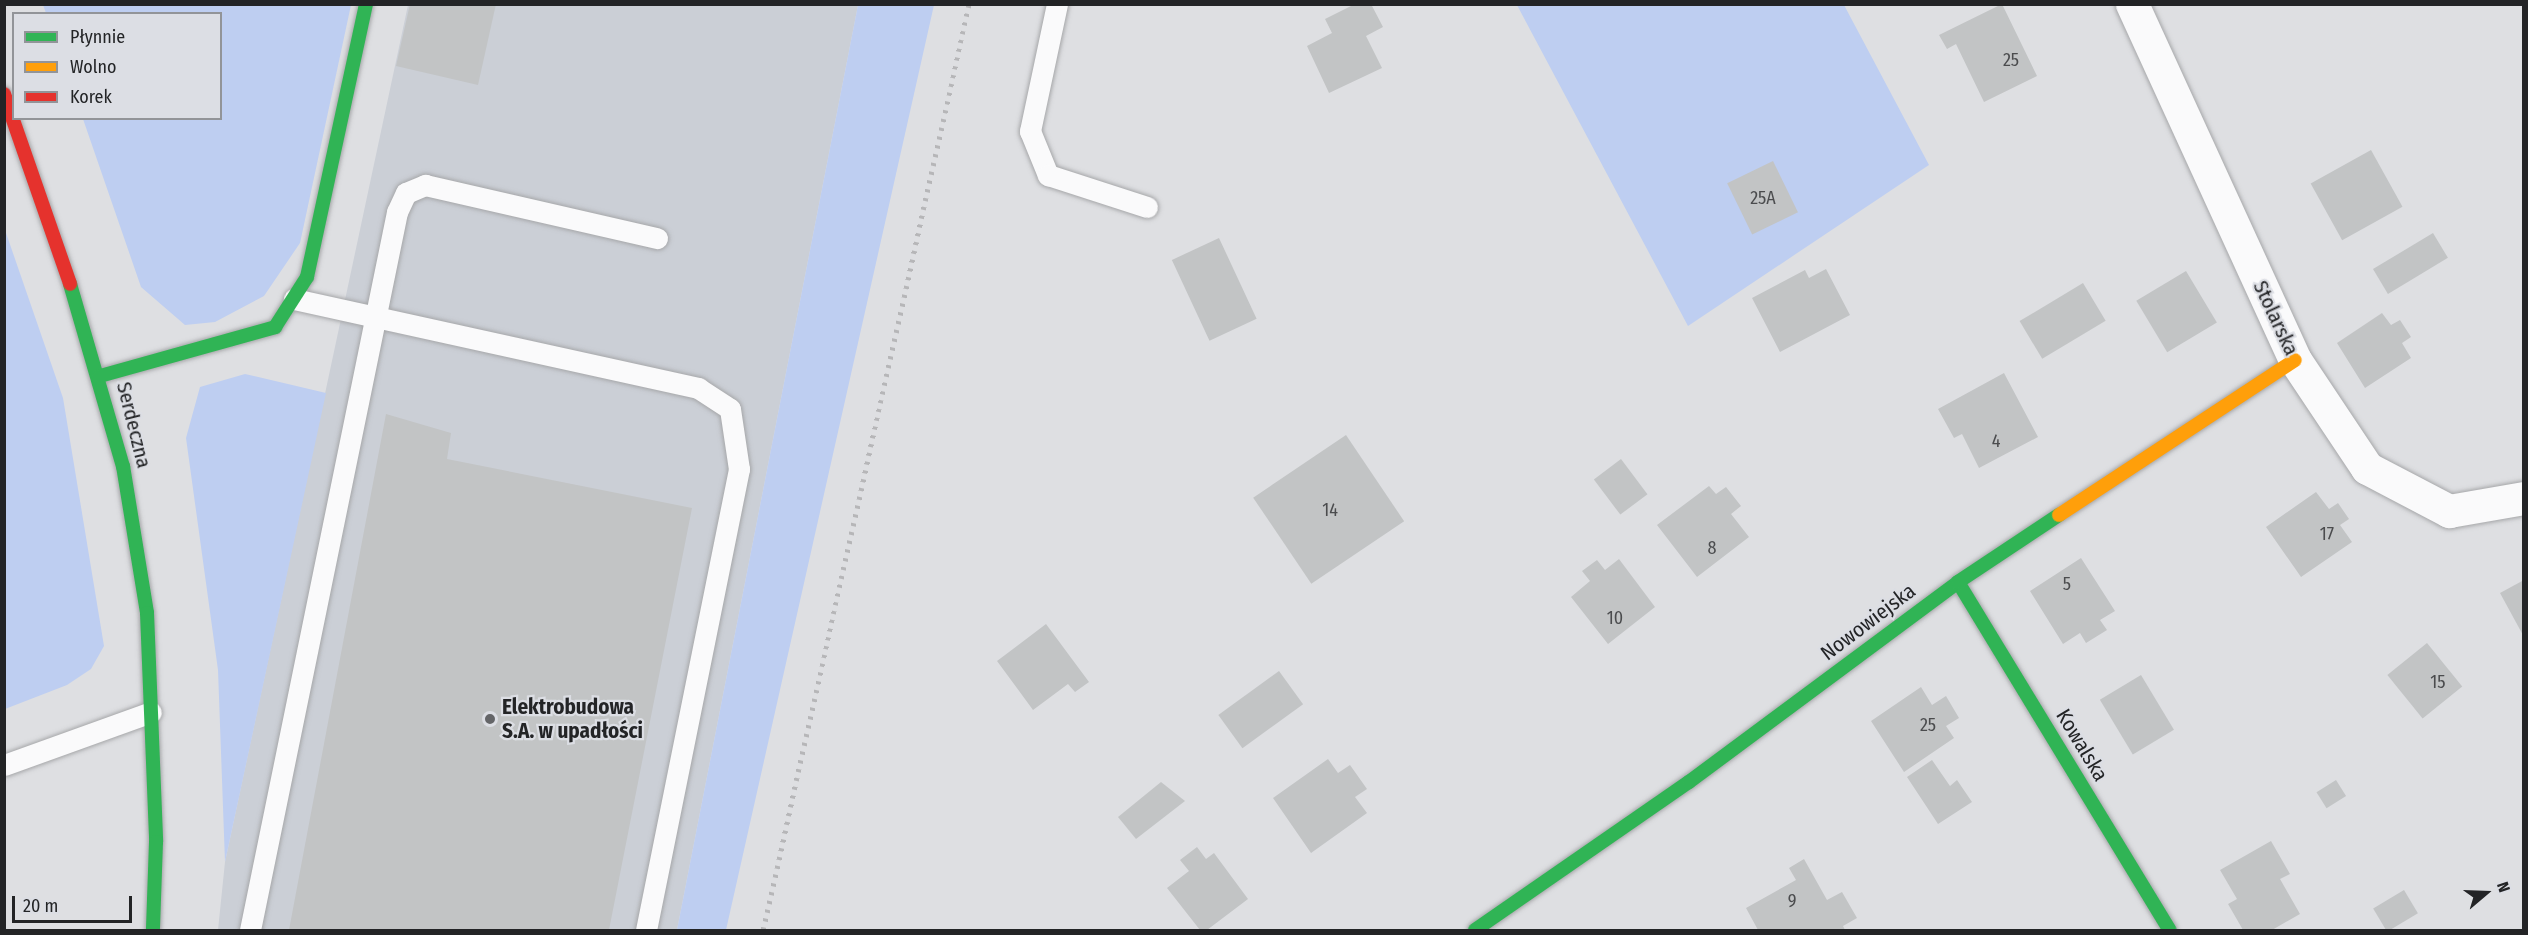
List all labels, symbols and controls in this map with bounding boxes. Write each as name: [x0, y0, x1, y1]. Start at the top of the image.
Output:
legend: [12, 12, 222, 120]
text: Płynnie: [70, 26, 125, 48]
house number: 25: [2003, 49, 2019, 71]
text: Wolno: [70, 56, 116, 78]
text: Korek: [70, 86, 112, 108]
house number: 25A: [1750, 187, 1776, 209]
street label: Stolarska: [2248, 277, 2304, 359]
street label: Serdeczna: [111, 379, 157, 471]
house number: 4: [1992, 430, 2000, 452]
house number: 14: [1322, 499, 1338, 521]
house number: 17: [2320, 523, 2334, 545]
house number: 8: [1708, 537, 1716, 559]
house number: 5: [2063, 573, 2071, 595]
street label: Nowowiejska: [1816, 578, 1920, 666]
house number: 10: [1607, 607, 1623, 629]
house number: 15: [2430, 671, 2446, 693]
place label: Elektrobudowa S.A. w upadłości: [502, 694, 643, 744]
street label: Kowalska: [2051, 704, 2113, 786]
marker: Elektrobudowa S.A. w upadłości: [483, 712, 497, 726]
house number: 25: [1920, 714, 1936, 736]
north arrow: [2456, 863, 2516, 923]
text: N: [2493, 879, 2514, 895]
scale bar: [15, 884, 135, 922]
house number: 9: [1788, 890, 1796, 912]
text: 20 m: [23, 895, 58, 917]

